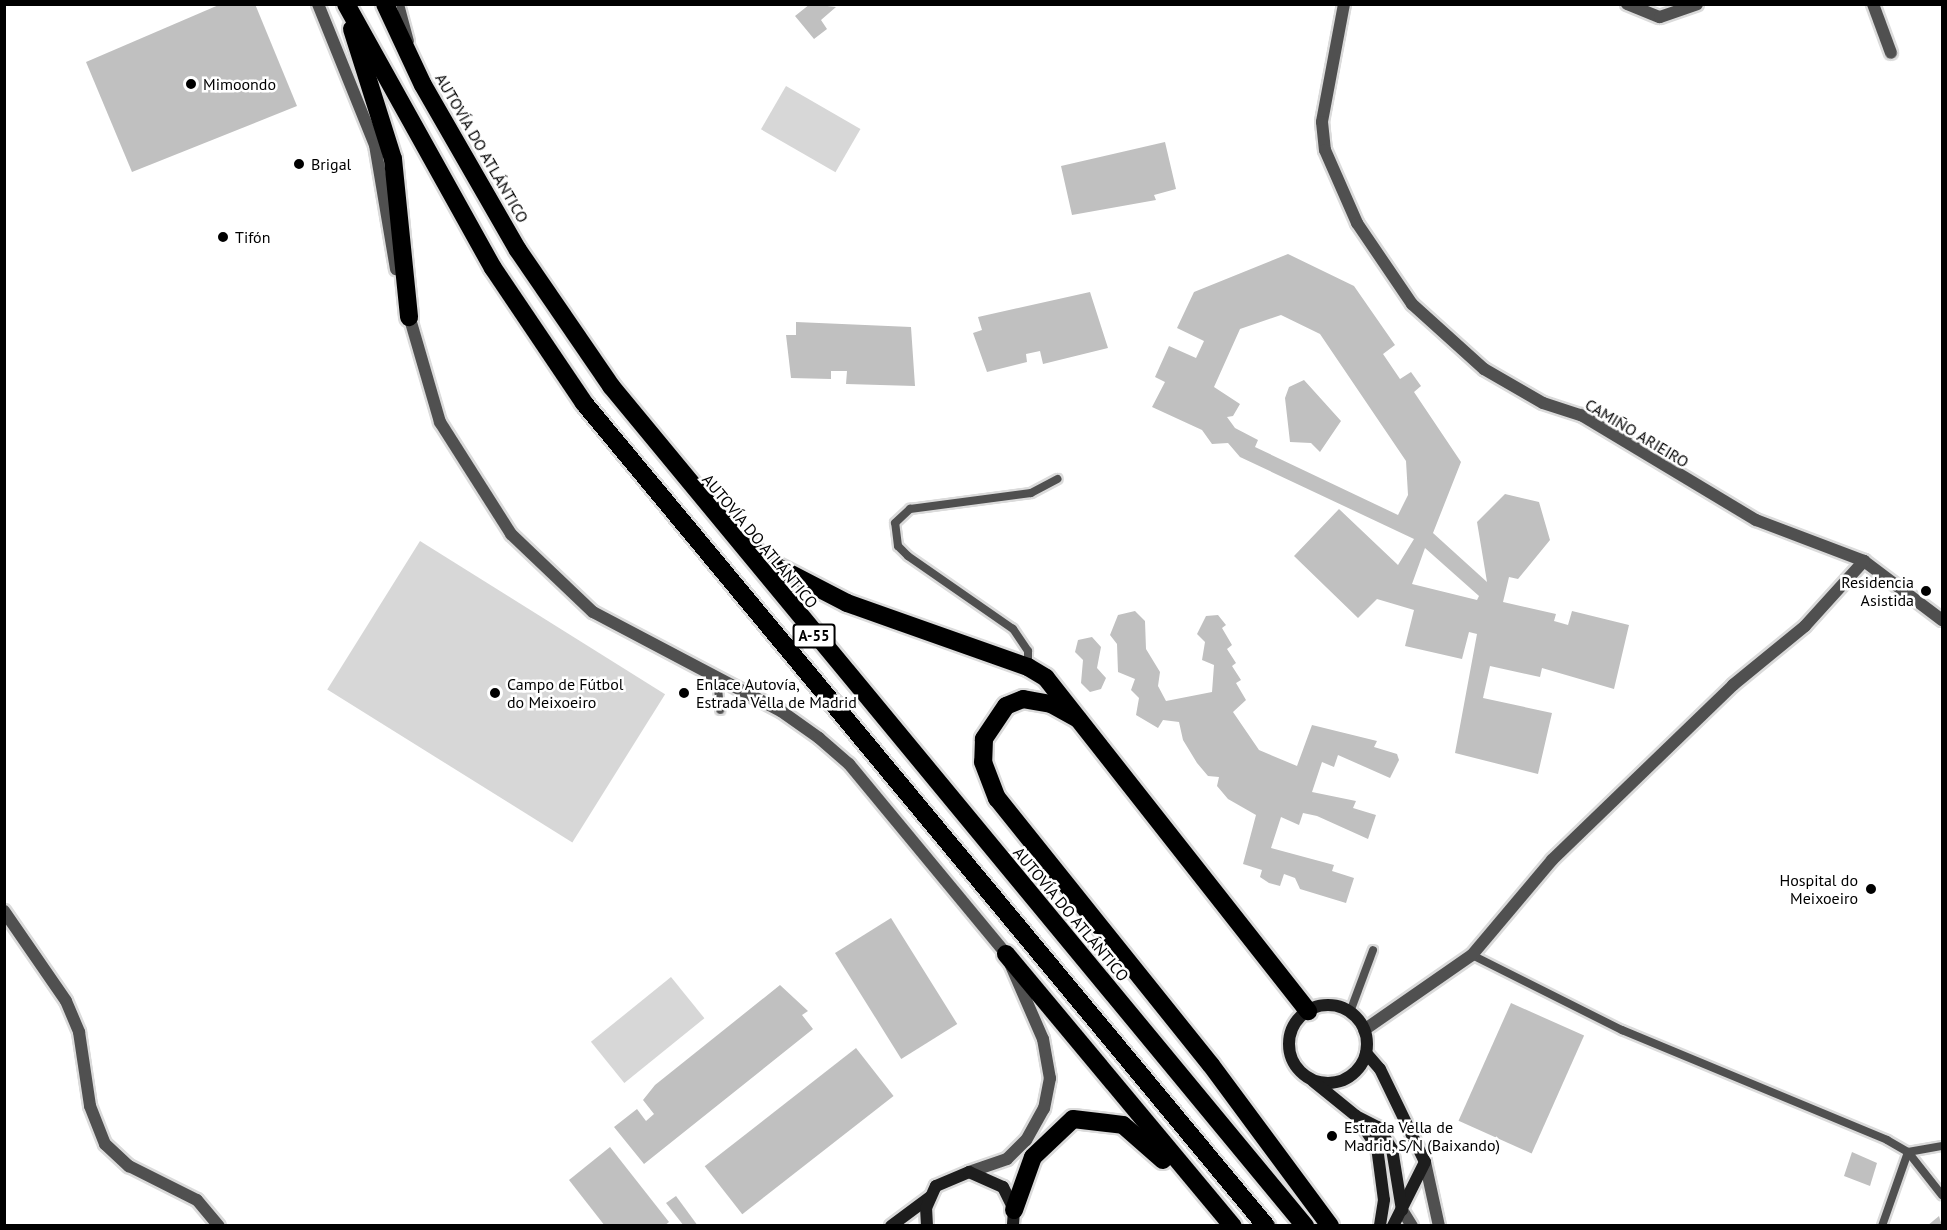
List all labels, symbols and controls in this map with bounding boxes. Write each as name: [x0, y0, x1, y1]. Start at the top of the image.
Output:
street label: AUTOVÍA DO ATLÁNTICO: [431, 69, 533, 227]
place label: Mimoondo: [203, 74, 276, 94]
marker: Mimoondo: [184, 77, 198, 91]
place label: Brigal: [311, 154, 351, 174]
marker: Brigal: [292, 157, 306, 171]
place label: Tifón: [235, 227, 270, 247]
marker: Tifón: [216, 230, 230, 244]
street label: CAMIÑO ARIEIRO: [1582, 394, 1692, 472]
street label: AUTOVÍA DO ATLÁNTICO: [698, 470, 822, 612]
place label: Residencia Asistida: [1841, 572, 1914, 610]
marker: Residencia Asistida: [1919, 584, 1933, 598]
road number: A-55: [792, 624, 836, 648]
place label: Campo de Fútbol do Meixoeiro: [507, 674, 624, 712]
place label: Enlace Autovía, Estrada Vella de Madrid: [696, 674, 857, 712]
marker: Campo de Fútbol do Meixoeiro: [488, 686, 502, 700]
marker: Enlace Autovía, Estrada Vella de Madrid: [677, 686, 691, 700]
street label: AUTOVÍA DO ATLÁNTICO: [1009, 843, 1133, 985]
place label: Hospital do Meixoeiro: [1780, 870, 1858, 908]
marker: Hospital do Meixoeiro: [1862, 880, 1880, 898]
place label: Estrada Vella de Madrid, S/N (Baixando): [1344, 1117, 1501, 1155]
marker: Estrada Vella de Madrid, S/N (Baixando): [1325, 1129, 1339, 1143]

